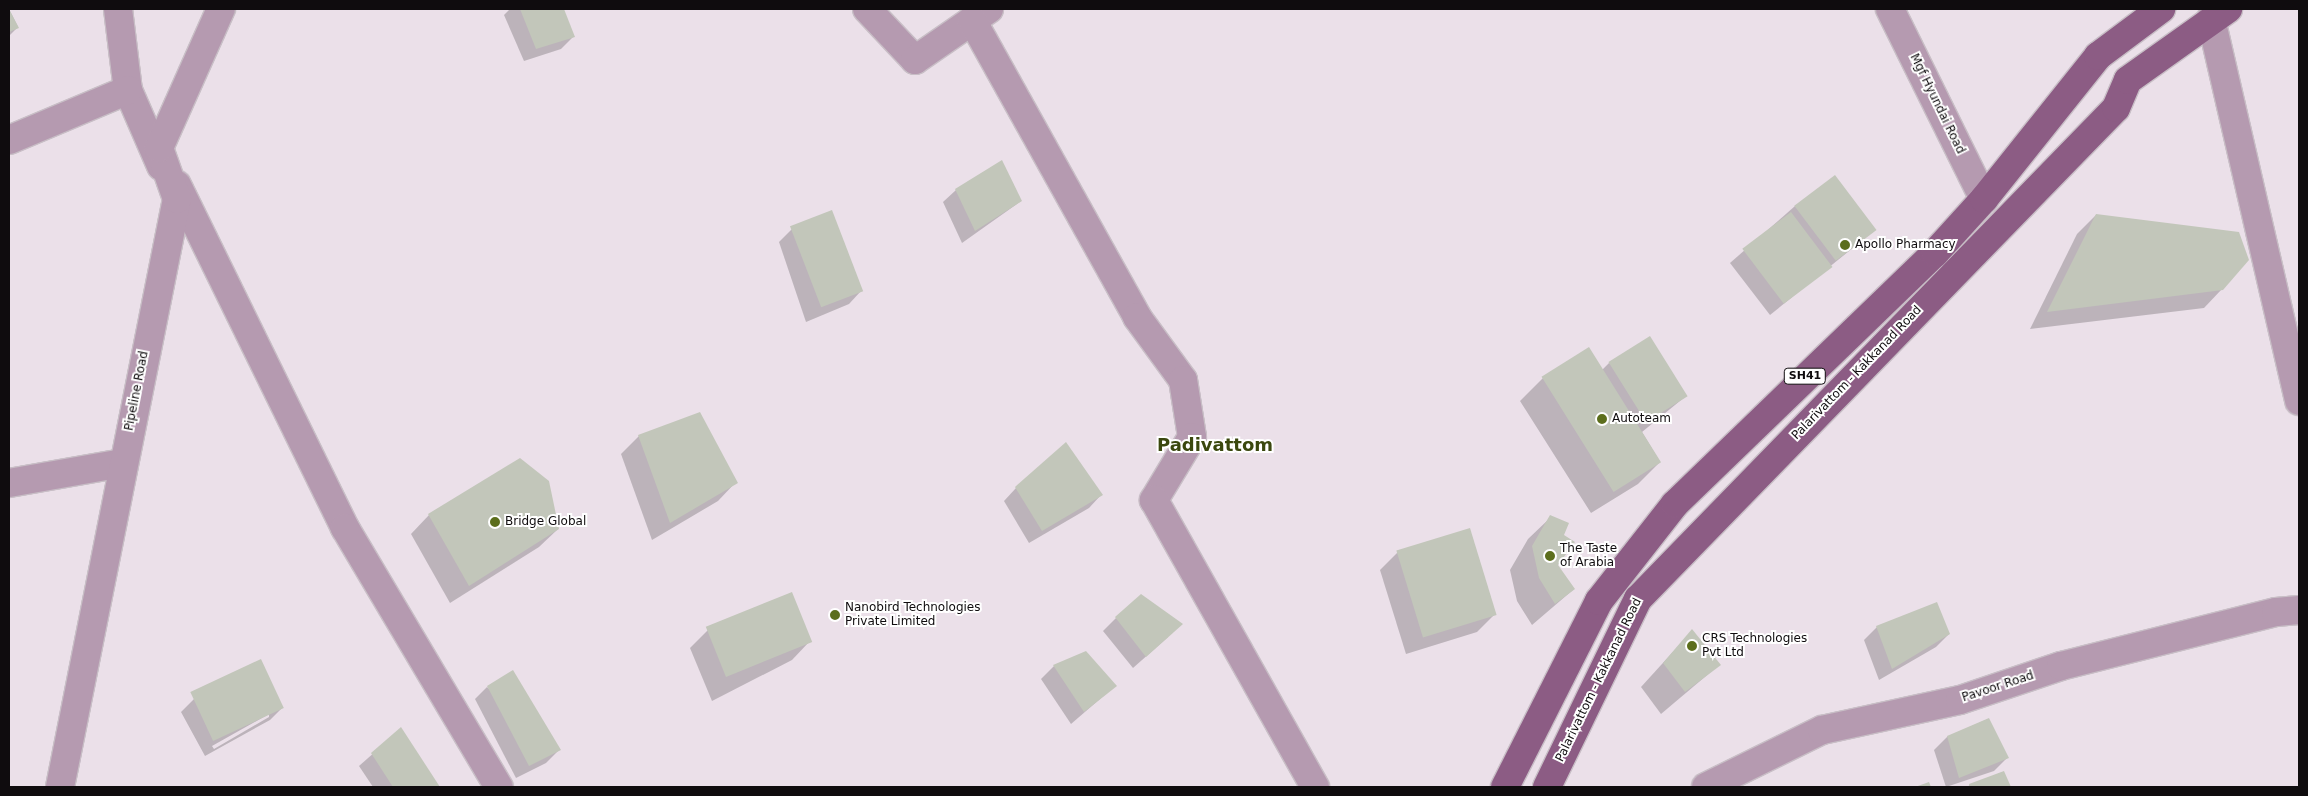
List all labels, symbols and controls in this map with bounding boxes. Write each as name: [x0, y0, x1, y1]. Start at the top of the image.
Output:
street label: Mgf Hyundai Road: [1907, 52, 1967, 156]
place label: Apollo Pharmacy: [1855, 238, 1956, 252]
marker: Apollo Pharmacy: [1839, 239, 1851, 251]
street label: Palarivattom - Kakkanad Road: [1789, 303, 1925, 443]
street label: Pipeline Road: [122, 350, 152, 432]
road number: SH41: [1784, 368, 1826, 384]
place label: Autoteam: [1612, 412, 1671, 426]
marker: Autoteam: [1596, 413, 1608, 425]
district label: Padivattom: [1157, 434, 1273, 456]
place label: Bridge Global: [505, 515, 586, 529]
marker: Bridge Global: [489, 516, 501, 528]
place label: The Taste of Arabia: [1560, 542, 1617, 570]
marker: The Taste of Arabia: [1544, 550, 1556, 562]
street label: Palarivattom - Kakkanad Road: [1553, 596, 1645, 764]
place label: Nanobird Technologies Private Limited: [845, 601, 980, 629]
marker: Nanobird Technologies Private Limited: [829, 609, 841, 621]
place label: CRS Technologies Pvt Ltd: [1702, 632, 1807, 660]
marker: CRS Technologies Pvt Ltd: [1686, 640, 1698, 652]
street label: Pavoor Road: [1960, 669, 2036, 705]

